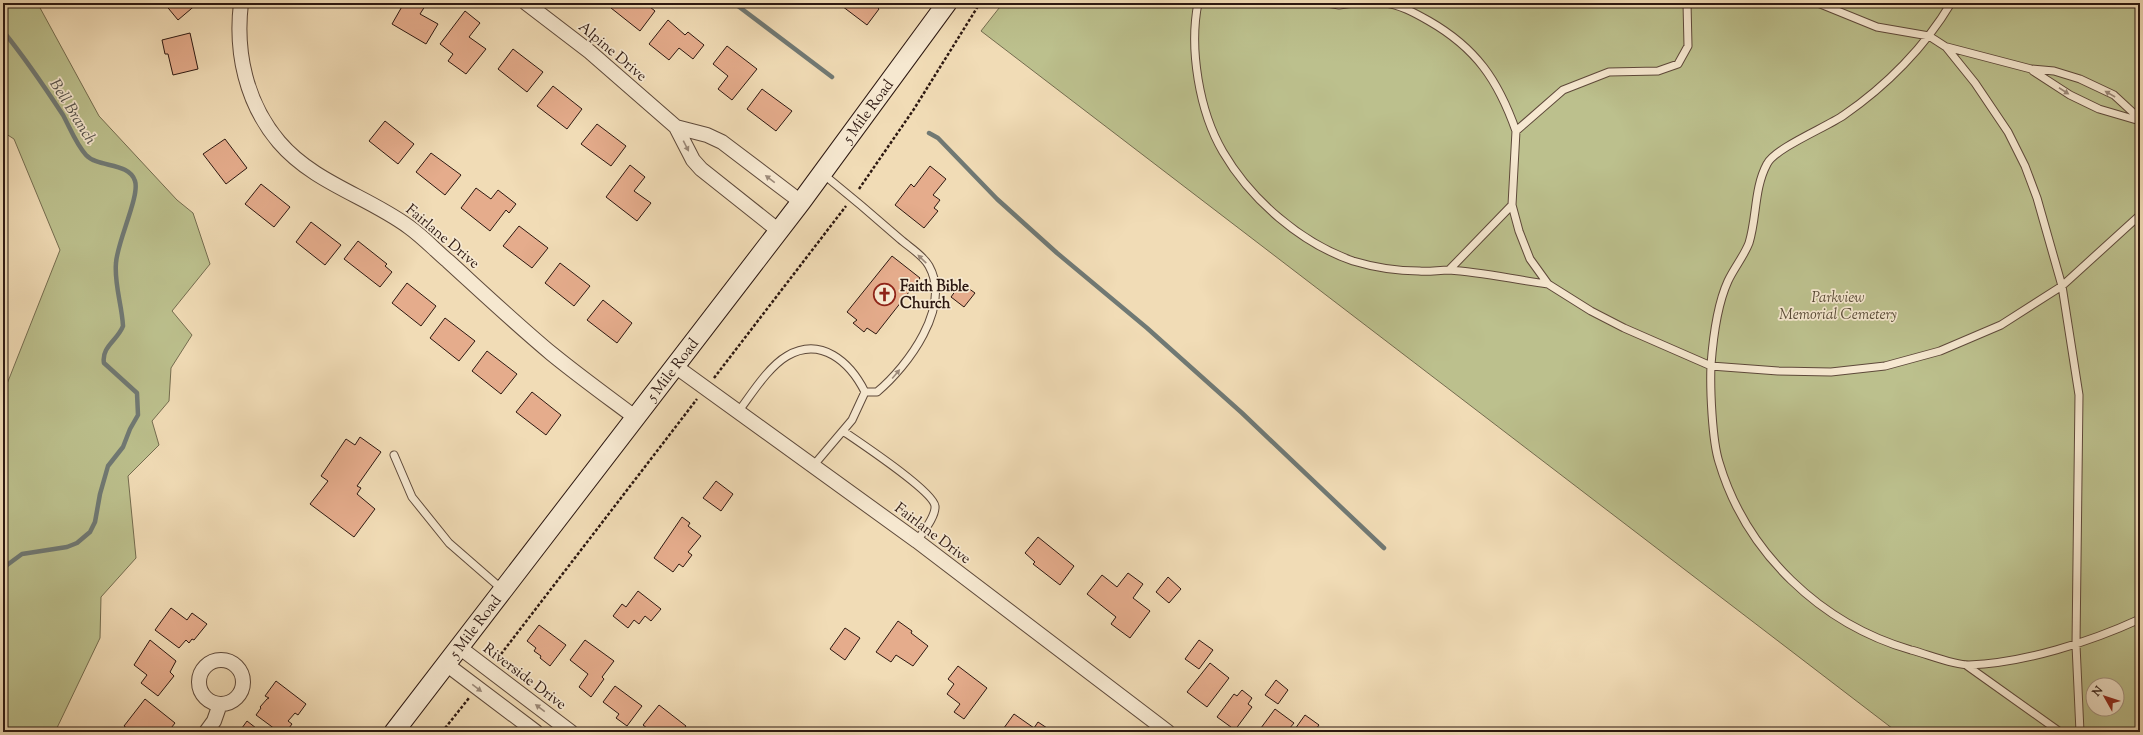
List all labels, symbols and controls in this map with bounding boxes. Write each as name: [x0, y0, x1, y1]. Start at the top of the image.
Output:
street label: Alpine Drive: [573, 17, 651, 87]
water label: Bell Branch: [43, 75, 101, 150]
street label: 5 Mile Road: [838, 75, 900, 149]
one-way arrow: [2058, 87, 2070, 94]
one-way arrow: [2104, 91, 2116, 98]
one-way arrow: [683, 141, 689, 152]
one-way arrow: [764, 174, 775, 183]
street label: Fairlane Drive: [400, 200, 484, 274]
one-way arrow: [917, 254, 927, 263]
place label: Faith Bible Church: [900, 277, 969, 315]
church icon: Faith Bible Church: [871, 282, 897, 308]
park label: Parkview Memorial Cemetery: [1779, 288, 1897, 326]
street label: 5 Mile Road: [642, 334, 705, 407]
one-way arrow: [892, 368, 901, 379]
street label: Fairlane Drive: [890, 498, 975, 570]
street label: 5 Mile Road: [445, 591, 508, 664]
street label: Riverside Drive: [478, 639, 570, 716]
north arrow: [2085, 677, 2125, 717]
text: N: [2088, 683, 2107, 701]
one-way arrow: [472, 684, 483, 692]
one-way arrow: [535, 705, 545, 713]

